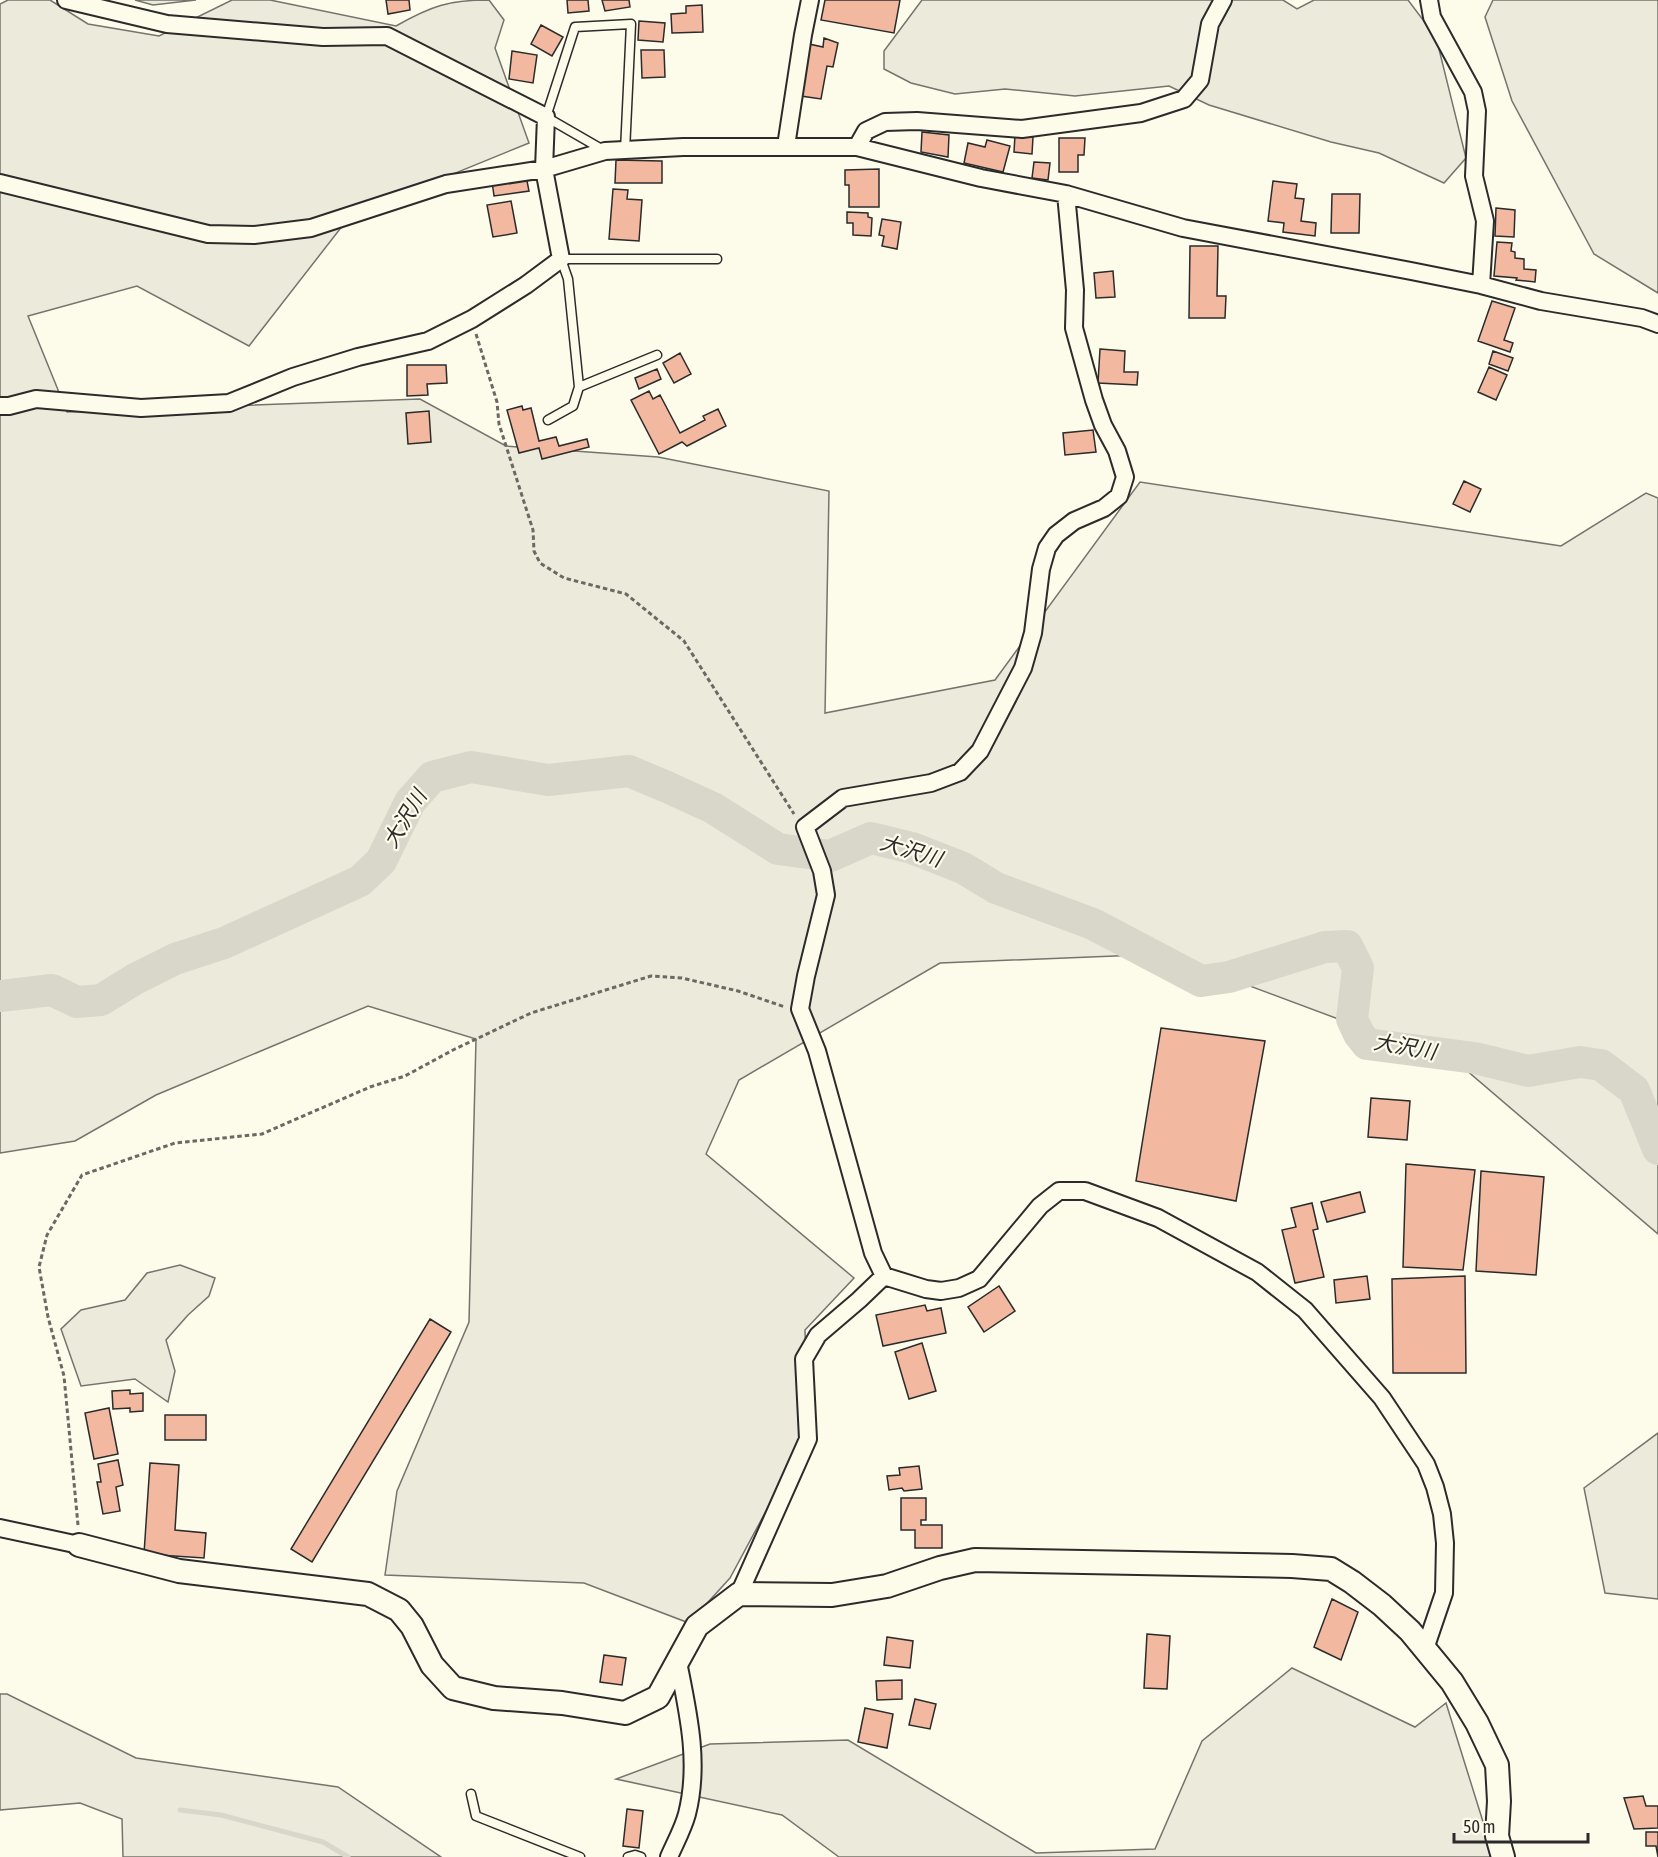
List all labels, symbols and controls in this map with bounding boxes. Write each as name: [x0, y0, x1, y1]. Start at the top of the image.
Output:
water label: 大沢川: [378, 784, 432, 852]
water label: 大沢川: [878, 829, 947, 871]
water label: 大沢川: [1372, 1029, 1440, 1064]
scale bar: [1454, 1806, 1588, 1844]
text: 50 m: [1463, 1816, 1495, 1837]

